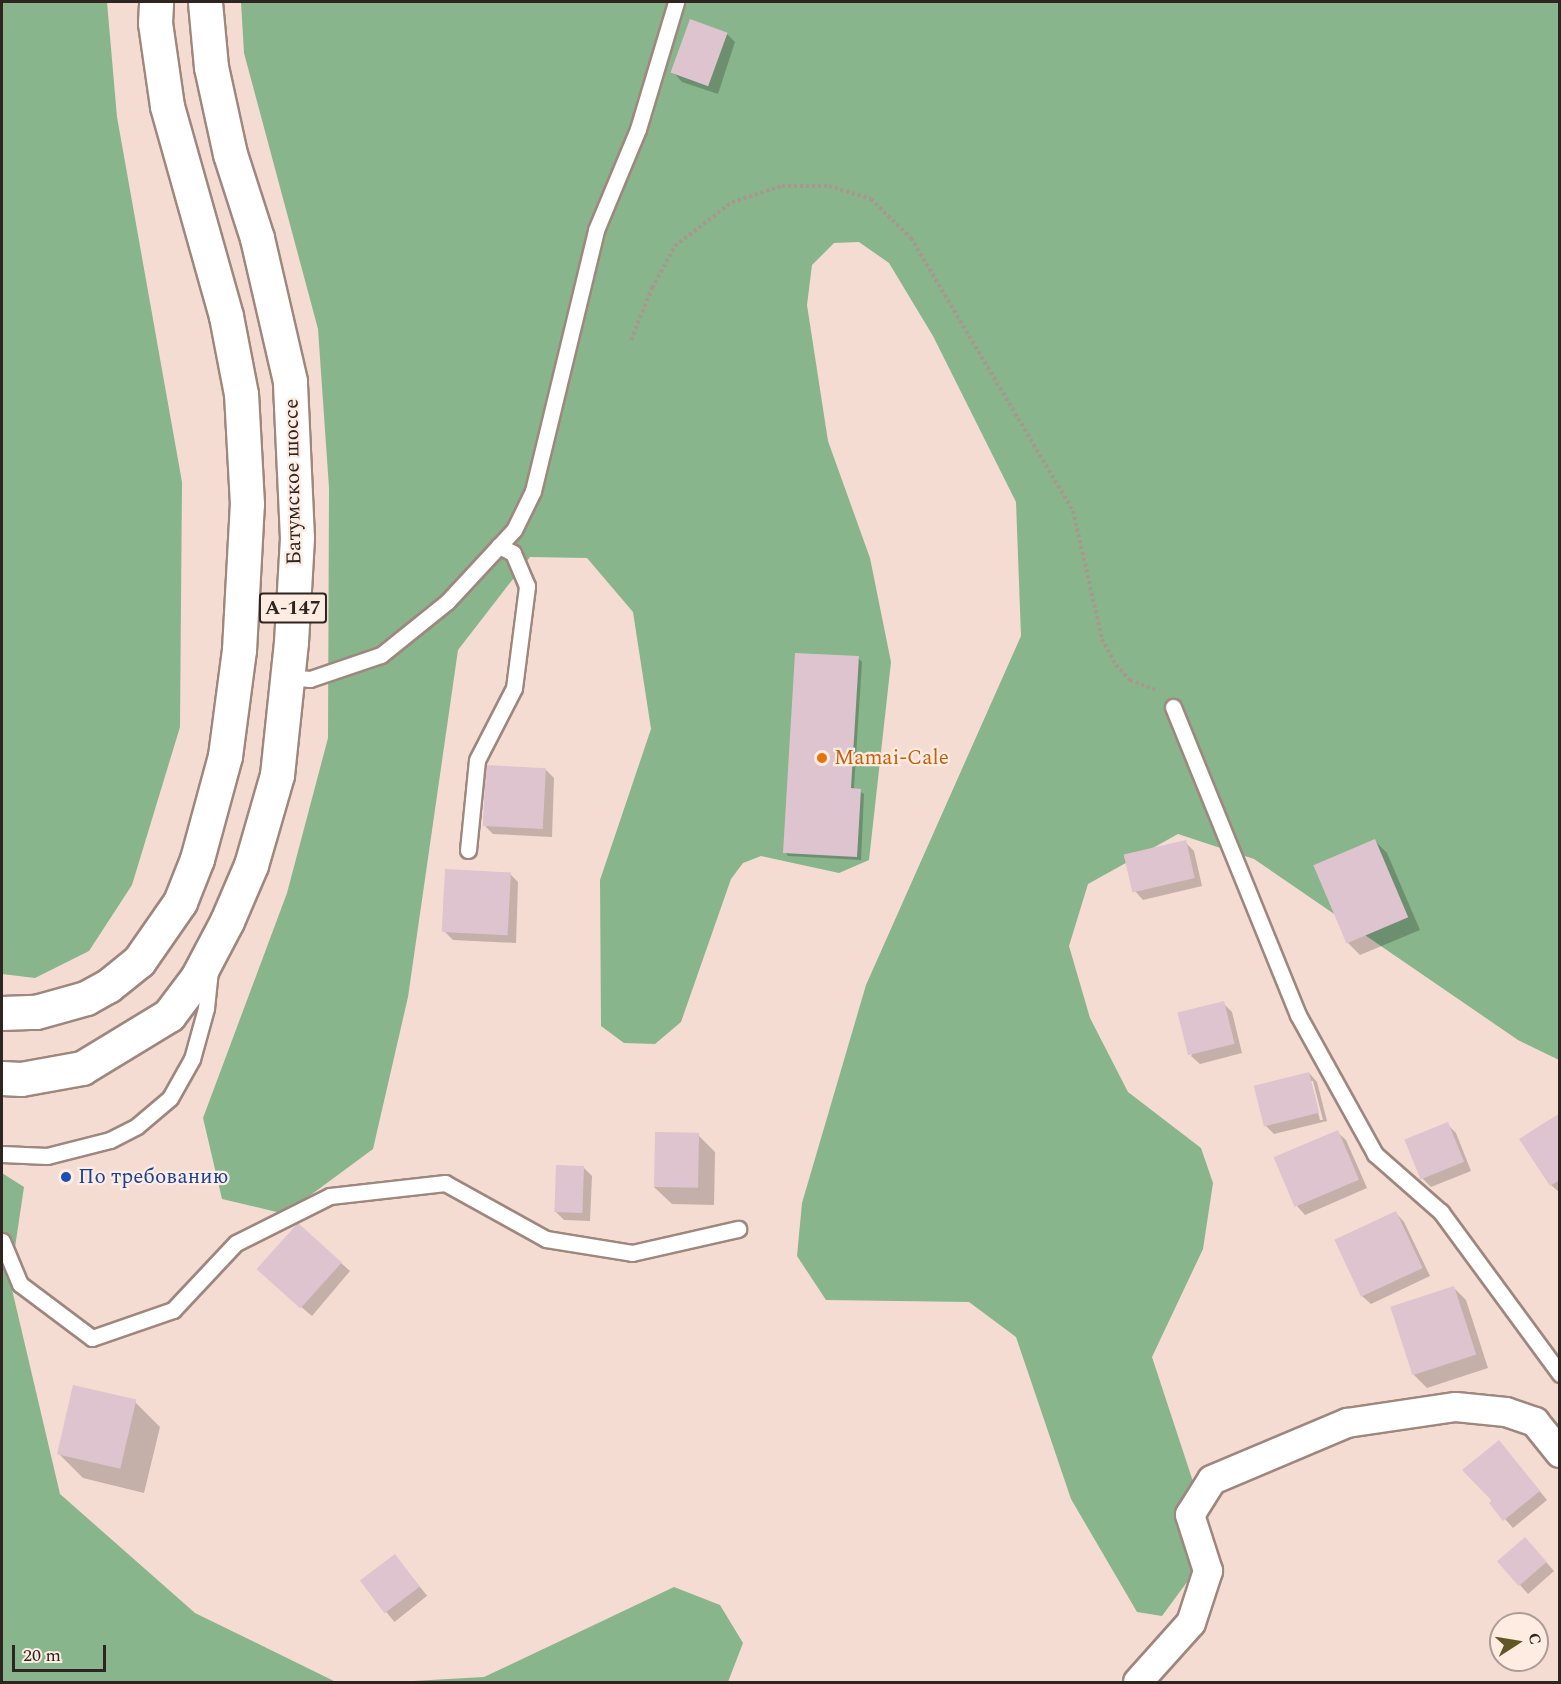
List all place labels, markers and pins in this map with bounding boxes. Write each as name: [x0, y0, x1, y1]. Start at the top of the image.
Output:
place label: Mamai-Cale: [834, 745, 949, 771]
marker: Mamai-Cale: [815, 751, 829, 765]
place label: По требованию: [78, 1164, 228, 1190]
marker: По требованию: [59, 1170, 73, 1184]

